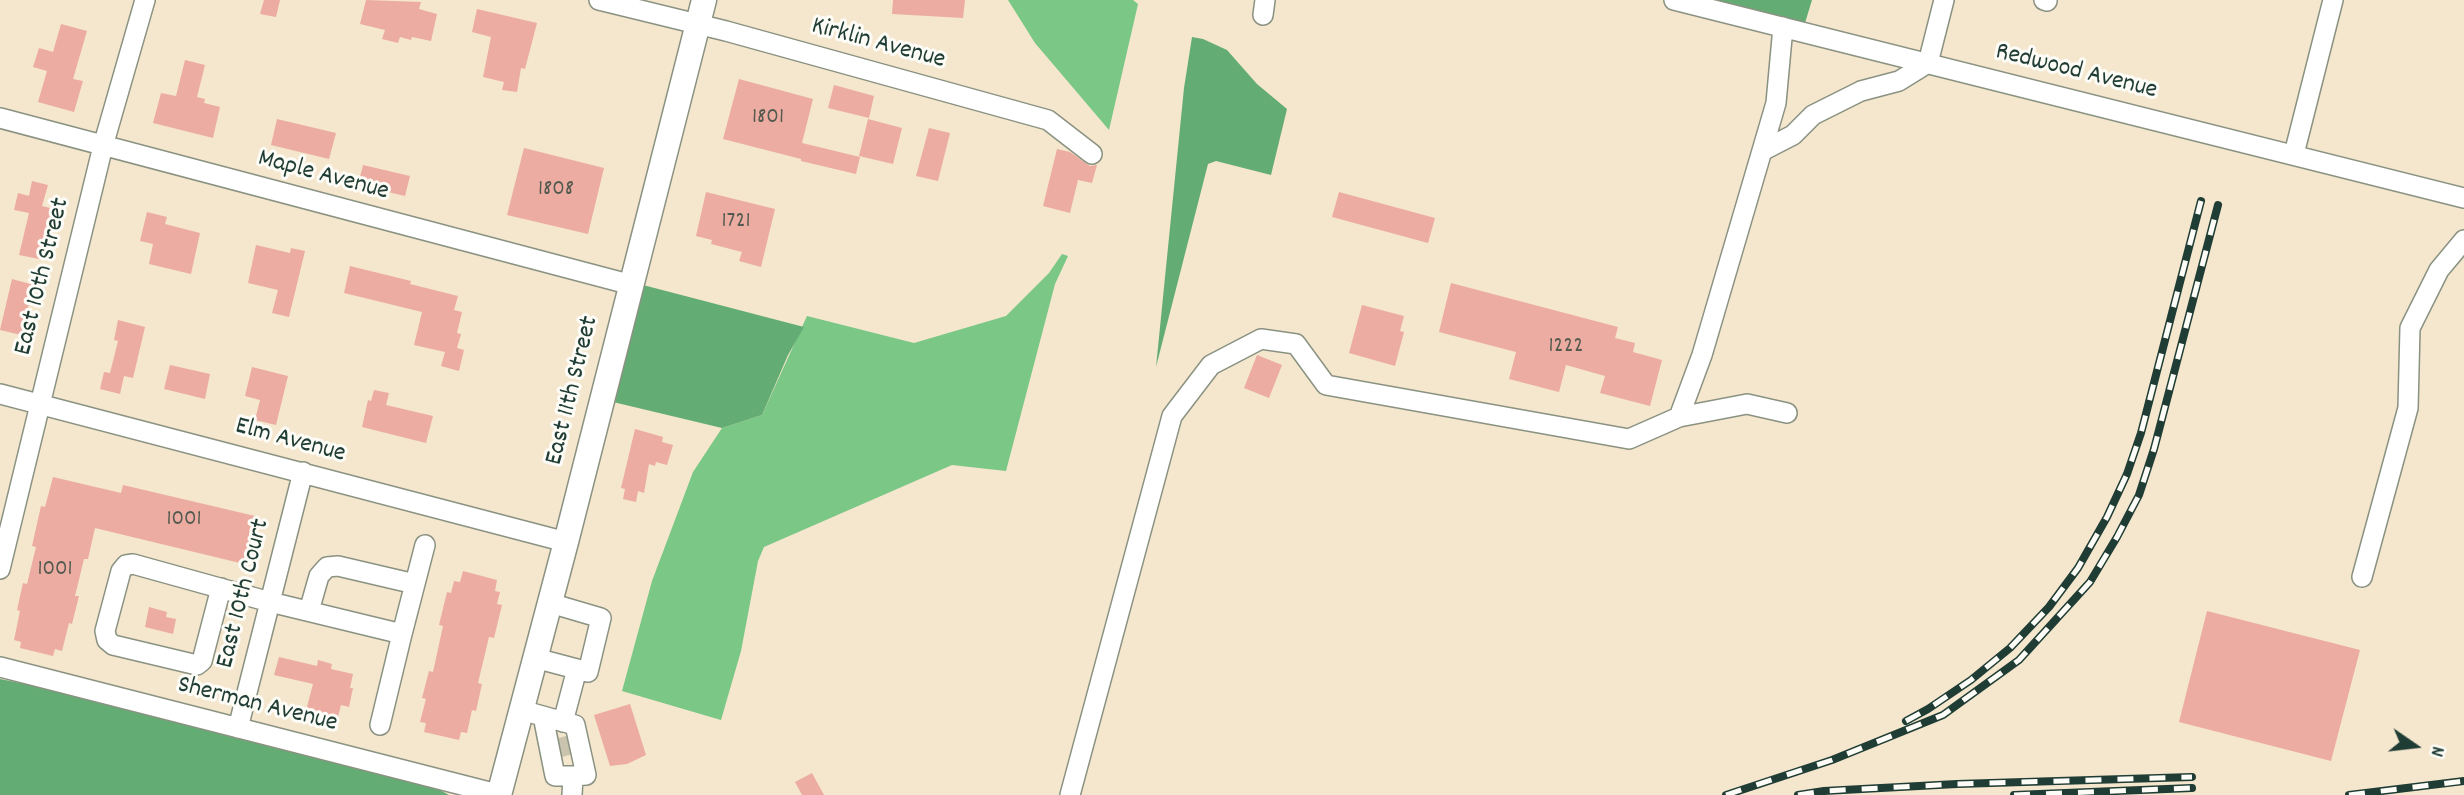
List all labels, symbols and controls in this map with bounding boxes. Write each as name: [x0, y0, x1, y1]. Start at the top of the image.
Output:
street label: Kirklin Avenue: [808, 12, 948, 78]
street label: Redwood Avenue: [1992, 38, 2160, 108]
house number: 1801: [752, 105, 784, 133]
street label: Maple Avenue: [254, 145, 392, 209]
house number: 1808: [538, 177, 574, 205]
street label: East 10th Street: [9, 195, 79, 359]
house number: 1721: [722, 209, 750, 237]
street label: East 11th Street: [540, 313, 608, 469]
house number: 1222: [1548, 334, 1584, 362]
street label: Elm Avenue: [231, 412, 349, 472]
house number: 1001: [166, 507, 202, 535]
street label: East 10th Court: [211, 516, 279, 672]
house number: 1001: [37, 557, 73, 585]
street label: Sherman Avenue: [174, 671, 340, 741]
north arrow: [2380, 711, 2450, 781]
text: N: [2422, 743, 2450, 759]

